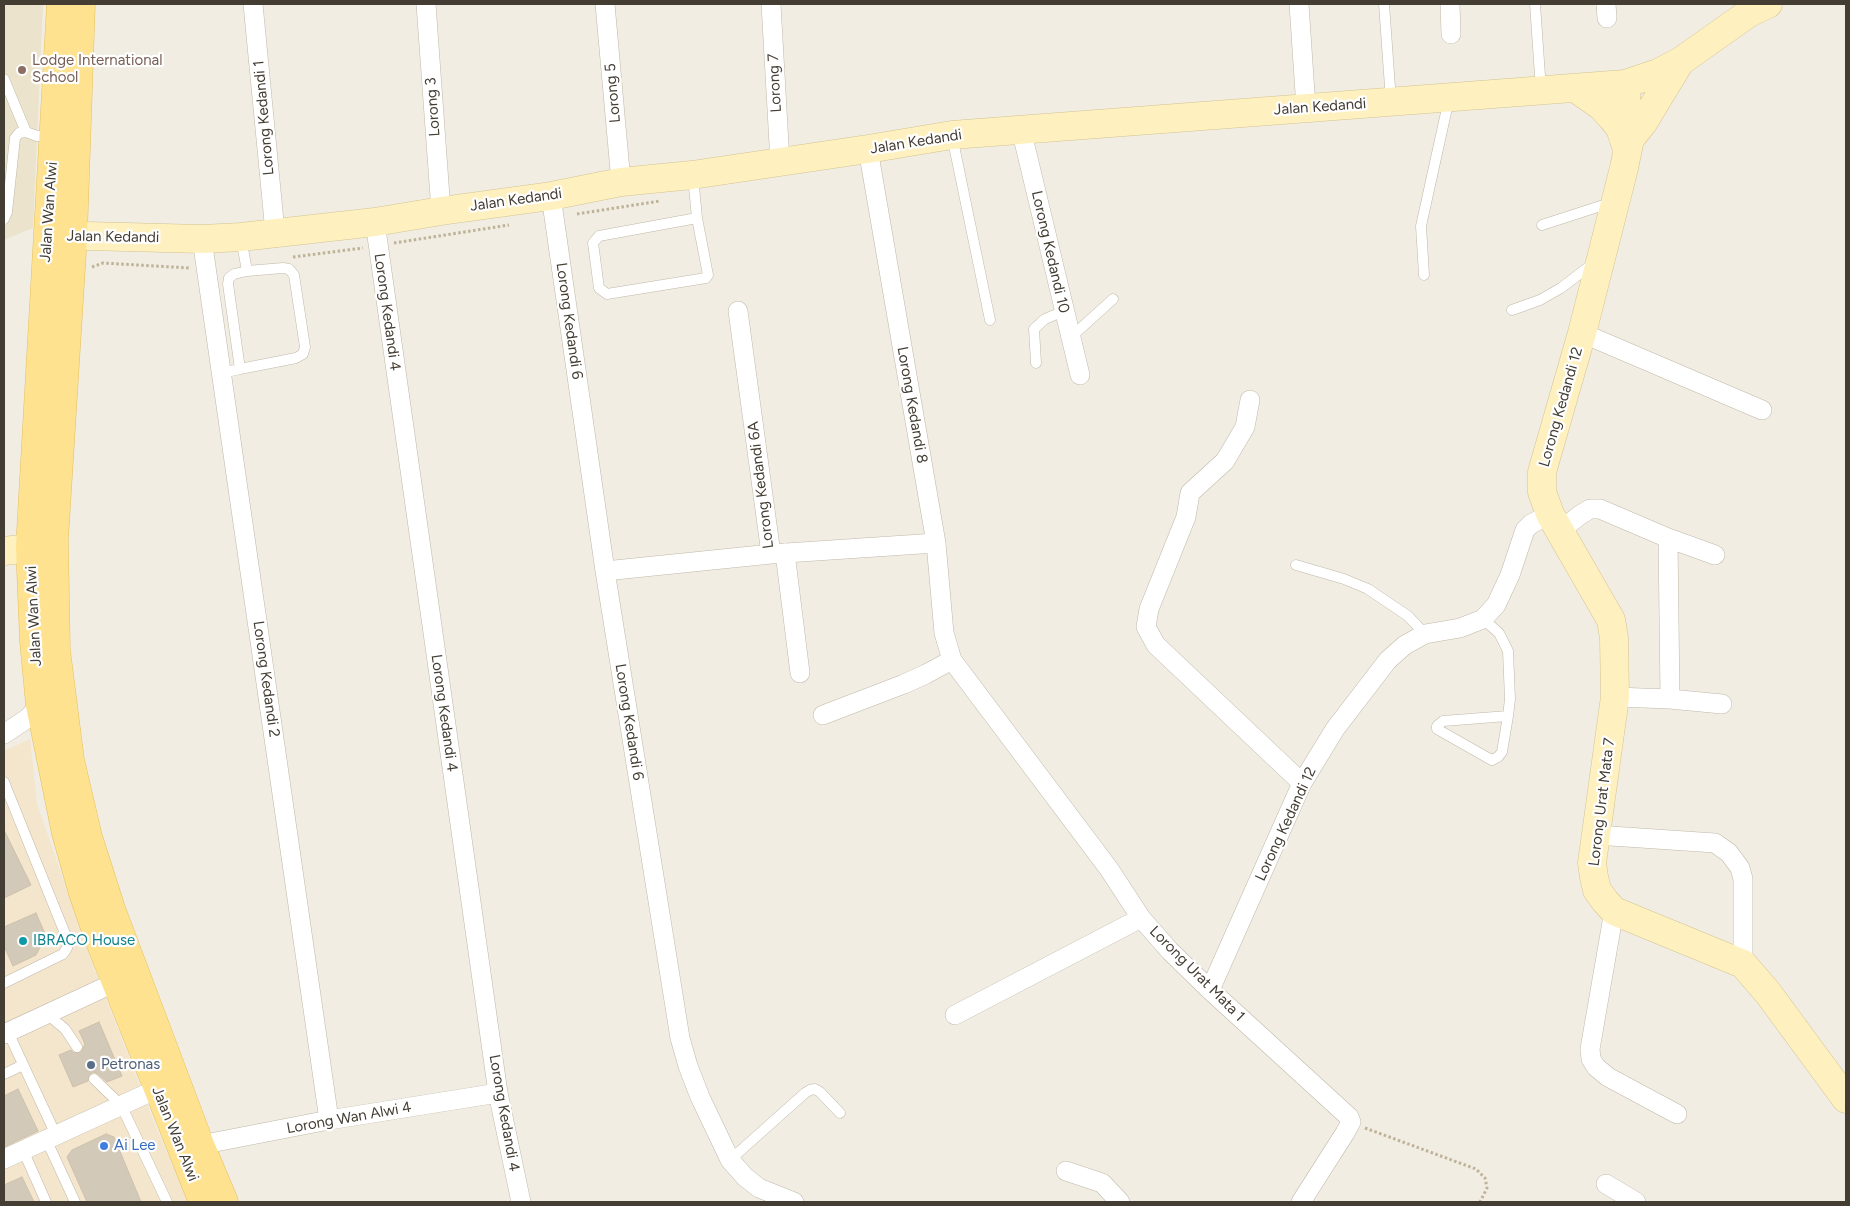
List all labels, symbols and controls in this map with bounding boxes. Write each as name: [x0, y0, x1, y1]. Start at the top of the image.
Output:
place label: Lodge International School: [32, 52, 163, 87]
street label: Lorong 7: [764, 53, 786, 113]
street label: Lorong Kedandi 1: [250, 60, 278, 176]
street label: Lorong 5: [601, 62, 625, 124]
marker: Lodge International School: [16, 64, 28, 76]
street label: Lorong 3: [422, 77, 444, 137]
street label: Jalan Kedandi: [1273, 95, 1367, 119]
street label: Jalan Kedandi: [869, 126, 963, 158]
street label: Jalan Wan Alwi: [37, 161, 61, 263]
street label: Jalan Kedandi: [469, 185, 563, 215]
street label: Lorong Kedandi 10: [1027, 189, 1073, 315]
street label: Jalan Kedandi: [67, 227, 159, 247]
street label: Lorong Kedandi 4: [370, 252, 404, 372]
street label: Lorong Kedandi 6: [552, 261, 586, 381]
street label: Lorong Kedandi 8: [893, 345, 931, 465]
street label: Lorong Kedandi 12: [1535, 345, 1587, 469]
street label: Lorong Kedandi 6A: [744, 420, 778, 550]
street label: Jalan Wan Alwi: [22, 565, 46, 667]
street label: Lorong Kedandi 2: [249, 620, 283, 738]
street label: Lorong Kedandi 4: [427, 653, 461, 773]
street label: Lorong Kedandi 6: [611, 662, 647, 782]
street label: Lorong Urat Mata 7: [1585, 737, 1619, 867]
street label: Lorong Kedandi 12: [1252, 764, 1320, 884]
street label: Lorong Urat Mata 1: [1146, 923, 1248, 1025]
place label: IBRACO House: [33, 932, 135, 950]
marker: IBRACO House: [17, 935, 29, 947]
street label: Lorong Kedandi 4: [485, 1053, 523, 1173]
place label: Petronas: [101, 1056, 160, 1074]
marker: Petronas: [85, 1059, 97, 1071]
street label: Jalan Wan Alwi: [148, 1084, 202, 1184]
street label: Lorong Wan Alwi 4: [285, 1098, 413, 1138]
place label: Ai Lee: [114, 1137, 156, 1155]
marker: Ai Lee: [98, 1140, 110, 1152]

